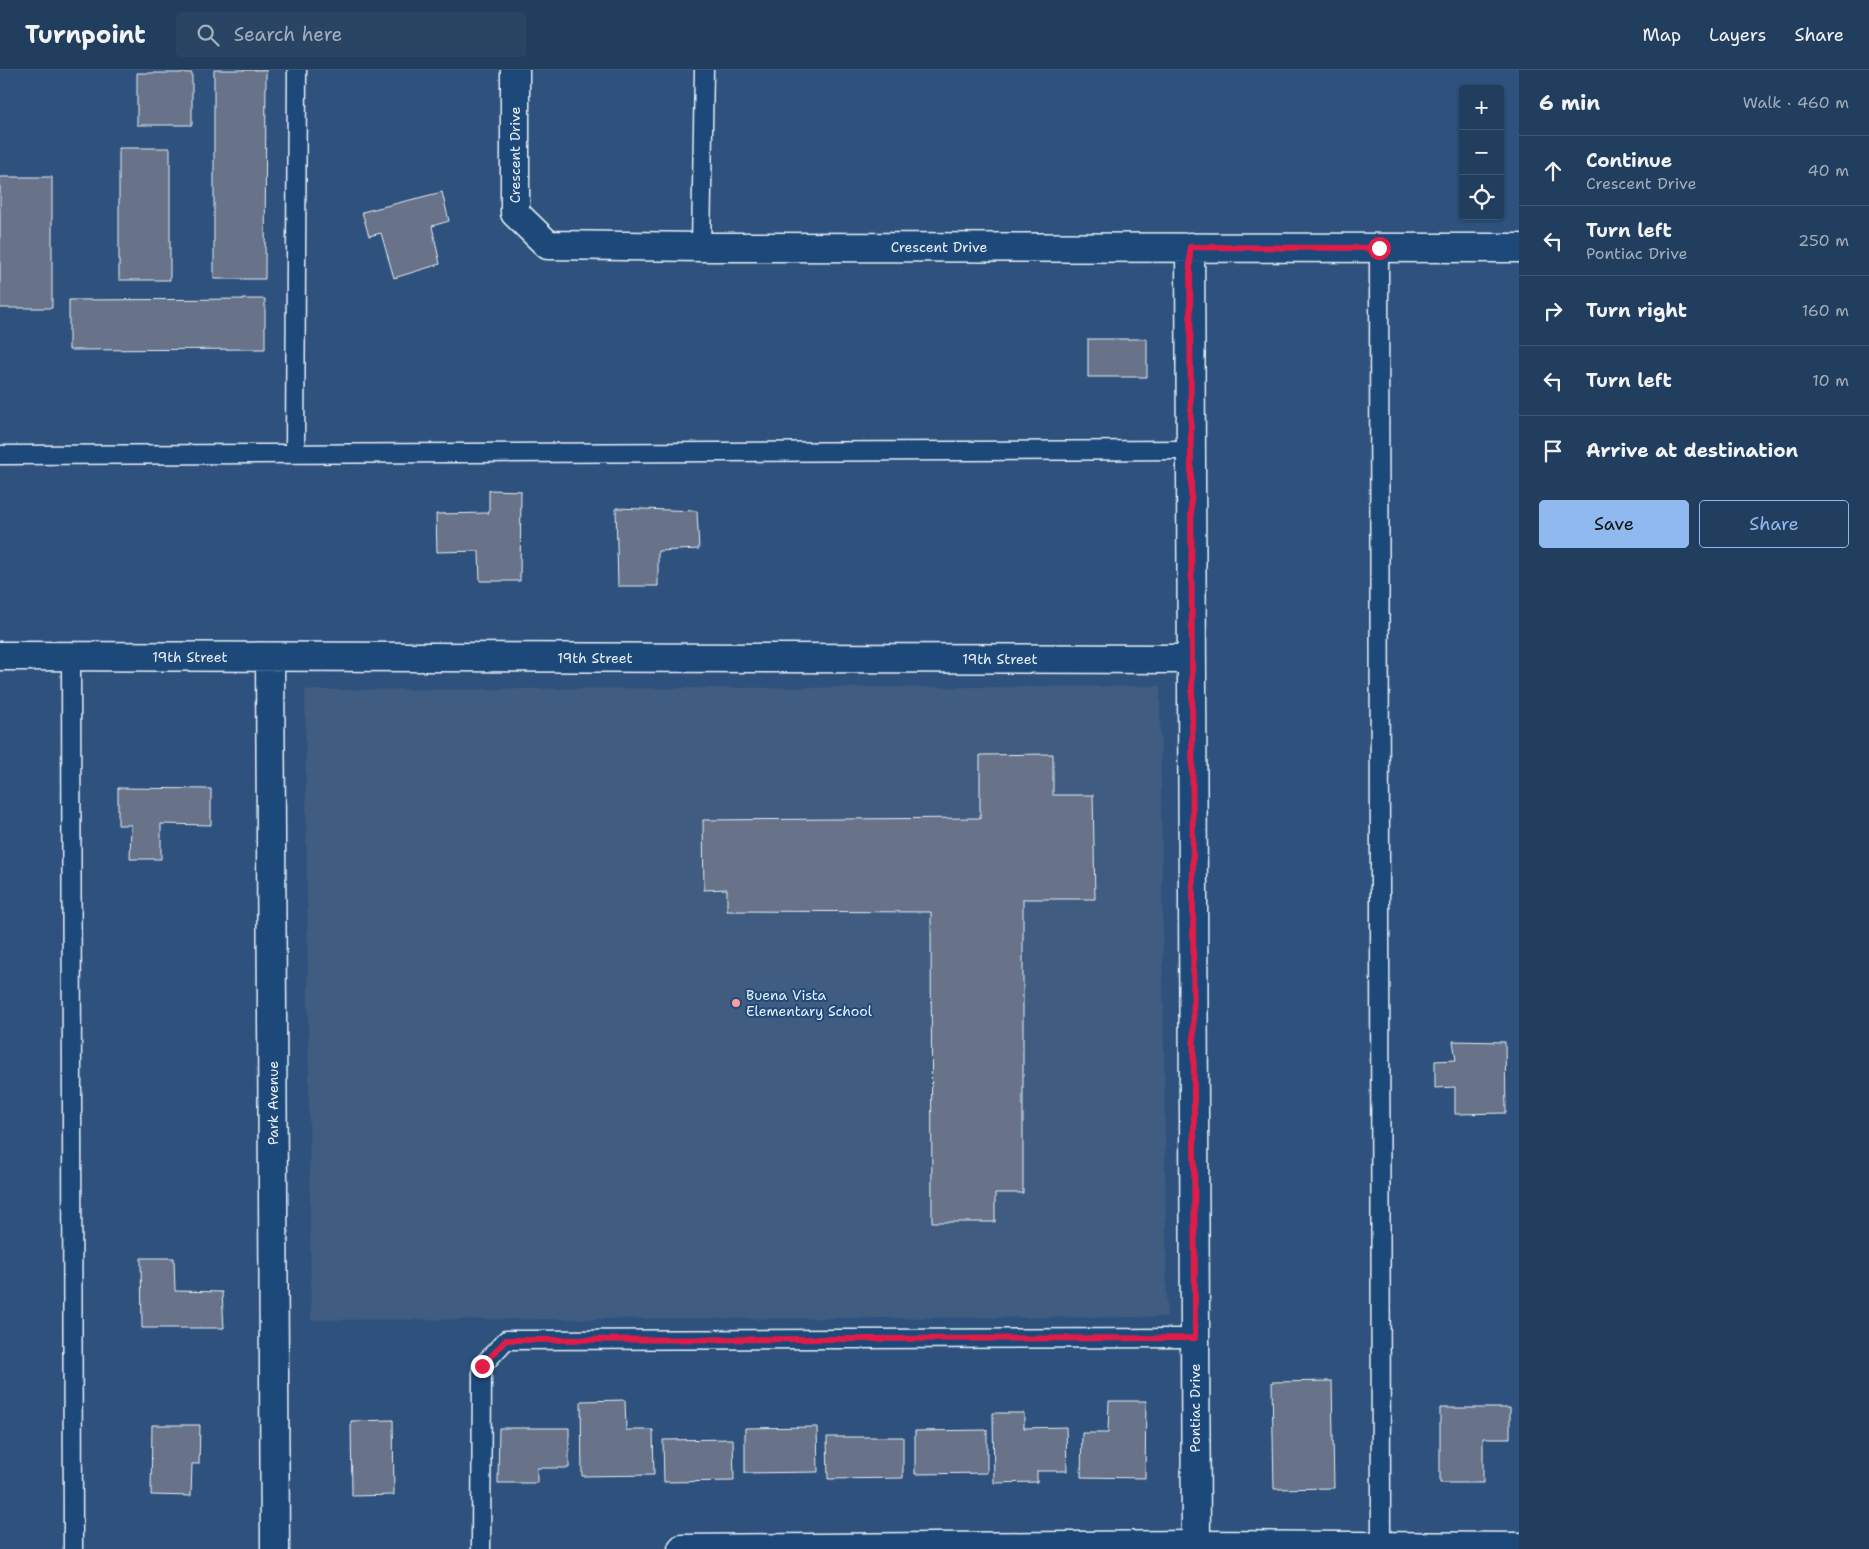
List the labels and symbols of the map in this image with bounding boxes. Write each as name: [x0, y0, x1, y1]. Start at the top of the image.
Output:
street label: Crescent Drive: [506, 107, 524, 203]
route start: [1368, 237, 1391, 260]
street label: Crescent Drive: [891, 238, 987, 256]
street label: 19th Street: [152, 648, 228, 666]
street label: 19th Street: [557, 649, 633, 667]
street label: 19th Street: [962, 650, 1038, 668]
place label: Buena Vista Elementary School: [746, 986, 873, 1020]
marker: Buena Vista Elementary School: [730, 997, 742, 1009]
street label: Park Avenue: [264, 1061, 282, 1145]
route end: [471, 1355, 494, 1378]
street label: Pontiac Drive: [1186, 1363, 1204, 1452]

